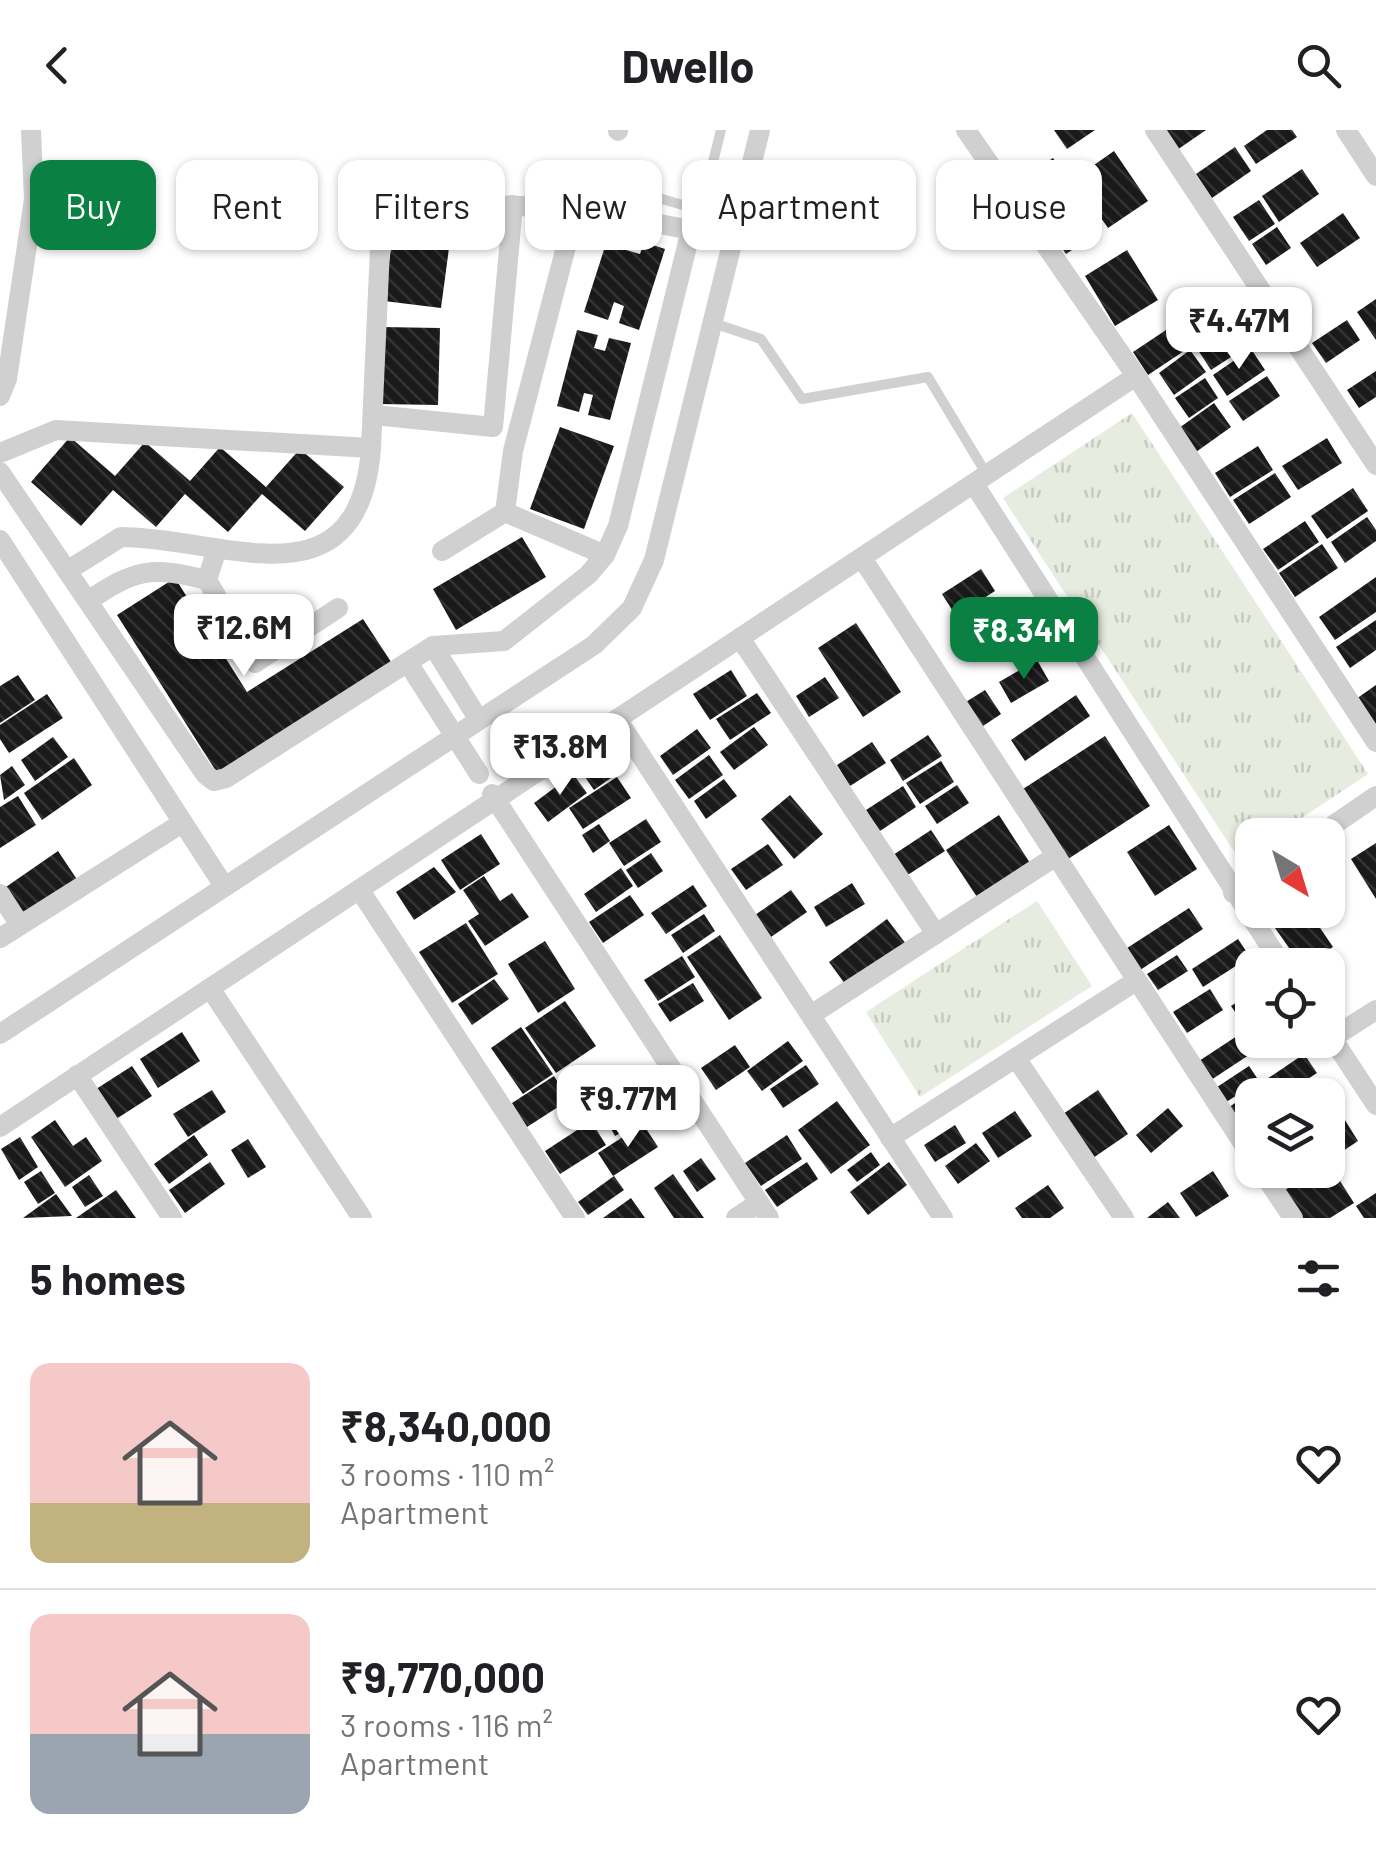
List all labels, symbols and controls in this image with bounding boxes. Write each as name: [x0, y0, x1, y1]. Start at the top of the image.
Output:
icon: back: [30, 38, 85, 93]
text: Dwello: [621, 38, 755, 92]
icon: search: [1291, 38, 1346, 93]
chip: Buy: [30, 160, 156, 250]
chip: Rent: [176, 160, 318, 250]
chip: Filters: [338, 160, 505, 250]
chip: New: [525, 160, 662, 250]
chip: Apartment: [682, 160, 916, 250]
chip: House: [936, 160, 1102, 250]
pin: ₹4.47M: [1158, 287, 1320, 372]
text: ₹4.47M: [1188, 300, 1290, 338]
pin: ₹12.6M: [163, 594, 325, 679]
pin: ₹8.34M: [943, 597, 1105, 682]
text: ₹12.6M: [196, 607, 292, 645]
text: ₹8.34M: [972, 610, 1076, 648]
pin: ₹13.8M: [479, 713, 641, 798]
text: ₹13.8M: [512, 726, 608, 764]
north arrow: [1235, 818, 1345, 928]
map controls: [1235, 818, 1345, 1188]
button: locate: [1235, 948, 1345, 1058]
pin: ₹9.77M: [547, 1065, 709, 1150]
text: ₹9.77M: [579, 1078, 677, 1116]
button: layers: [1235, 1078, 1345, 1188]
icon: filters: [1291, 1251, 1346, 1306]
text: 5 homes: [30, 1253, 186, 1303]
text: ₹8,340,000: [340, 1400, 552, 1450]
icon: home: [110, 1403, 230, 1523]
icon: heart: [1291, 1436, 1346, 1491]
text: 3 rooms · 110 m²: [340, 1454, 555, 1492]
text: Apartment: [340, 1492, 489, 1530]
text: ₹9,770,000: [340, 1651, 545, 1701]
icon: home: [110, 1654, 230, 1774]
icon: heart: [1291, 1687, 1346, 1742]
text: 3 rooms · 116 m²: [340, 1705, 553, 1743]
text: Apartment: [340, 1743, 489, 1781]

